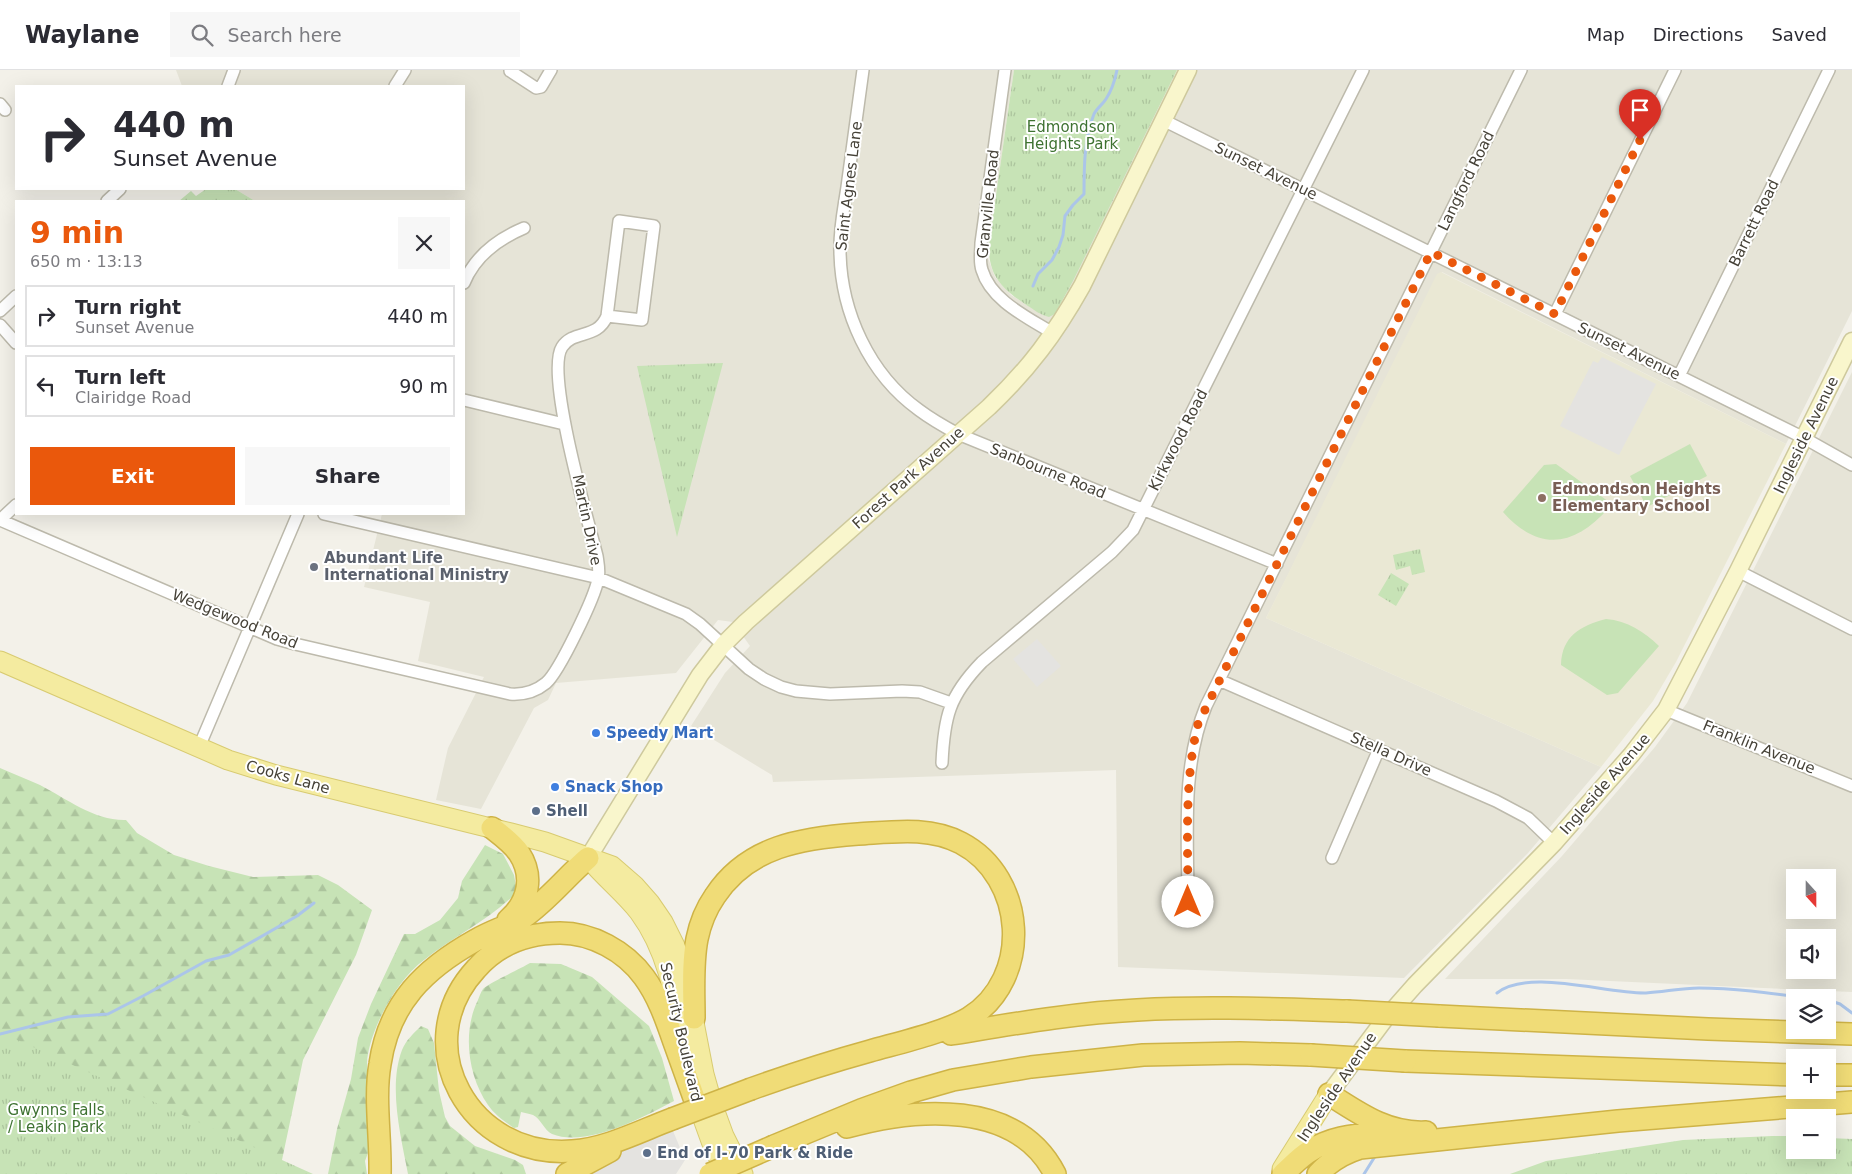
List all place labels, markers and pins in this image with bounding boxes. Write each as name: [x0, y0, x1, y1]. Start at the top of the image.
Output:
pin: [1619, 89, 1661, 140]
place label: Edmondson Heights Elementary School: [1552, 480, 1721, 515]
marker: Edmondson Heights Elementary School: [1536, 492, 1548, 504]
place label: Abundant Life International Ministry: [324, 549, 509, 584]
marker: Abundant Life International Ministry: [308, 561, 320, 573]
place label: Speedy Mart: [606, 724, 713, 742]
marker: Speedy Mart: [590, 727, 602, 739]
place label: Snack Shop: [565, 778, 663, 796]
marker: Snack Shop: [549, 781, 561, 793]
place label: Shell: [546, 802, 588, 820]
marker: Shell: [530, 805, 542, 817]
place label: End of I-70 Park & Ride: [657, 1144, 853, 1162]
marker: End of I-70 Park & Ride: [641, 1147, 653, 1159]

